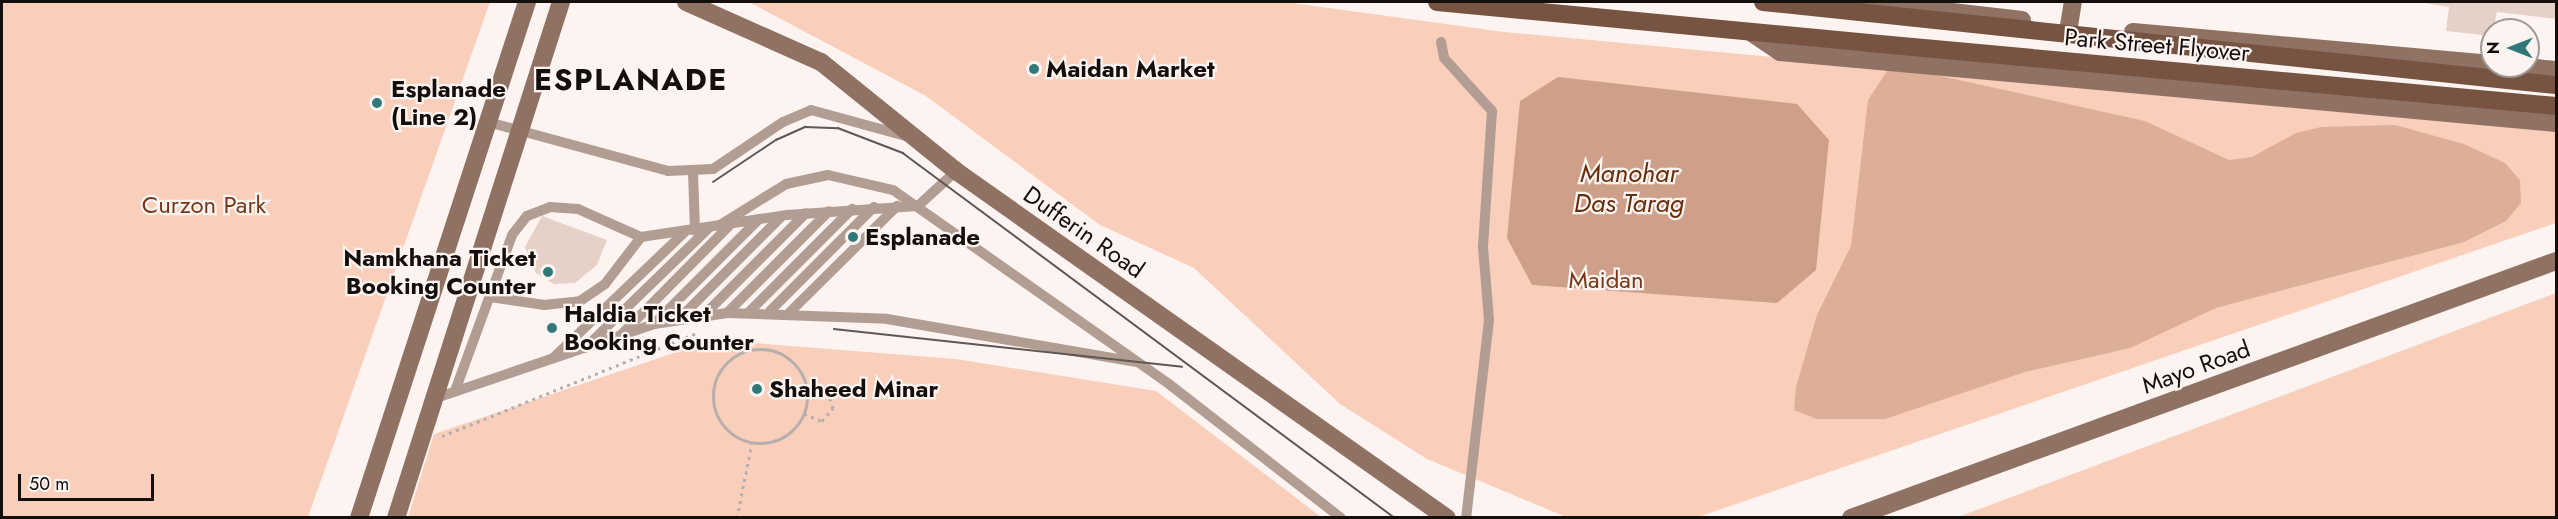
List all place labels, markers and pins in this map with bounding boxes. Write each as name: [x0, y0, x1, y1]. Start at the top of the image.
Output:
place label: Maidan Market: [1046, 55, 1215, 83]
marker: Maidan Market: [1027, 62, 1041, 76]
place label: Esplanade (Line 2): [391, 75, 506, 131]
marker: Esplanade (Line 2): [368, 94, 386, 112]
place label: Esplanade: [865, 223, 980, 251]
marker: Esplanade: [846, 230, 860, 244]
place label: Namkhana Ticket Booking Counter: [343, 244, 536, 300]
marker: Namkhana Ticket Booking Counter: [541, 265, 555, 279]
place label: Haldia Ticket Booking Counter: [564, 300, 754, 356]
marker: Haldia Ticket Booking Counter: [545, 321, 559, 335]
place label: Shaheed Minar: [769, 375, 938, 403]
marker: Shaheed Minar: [750, 382, 764, 396]

